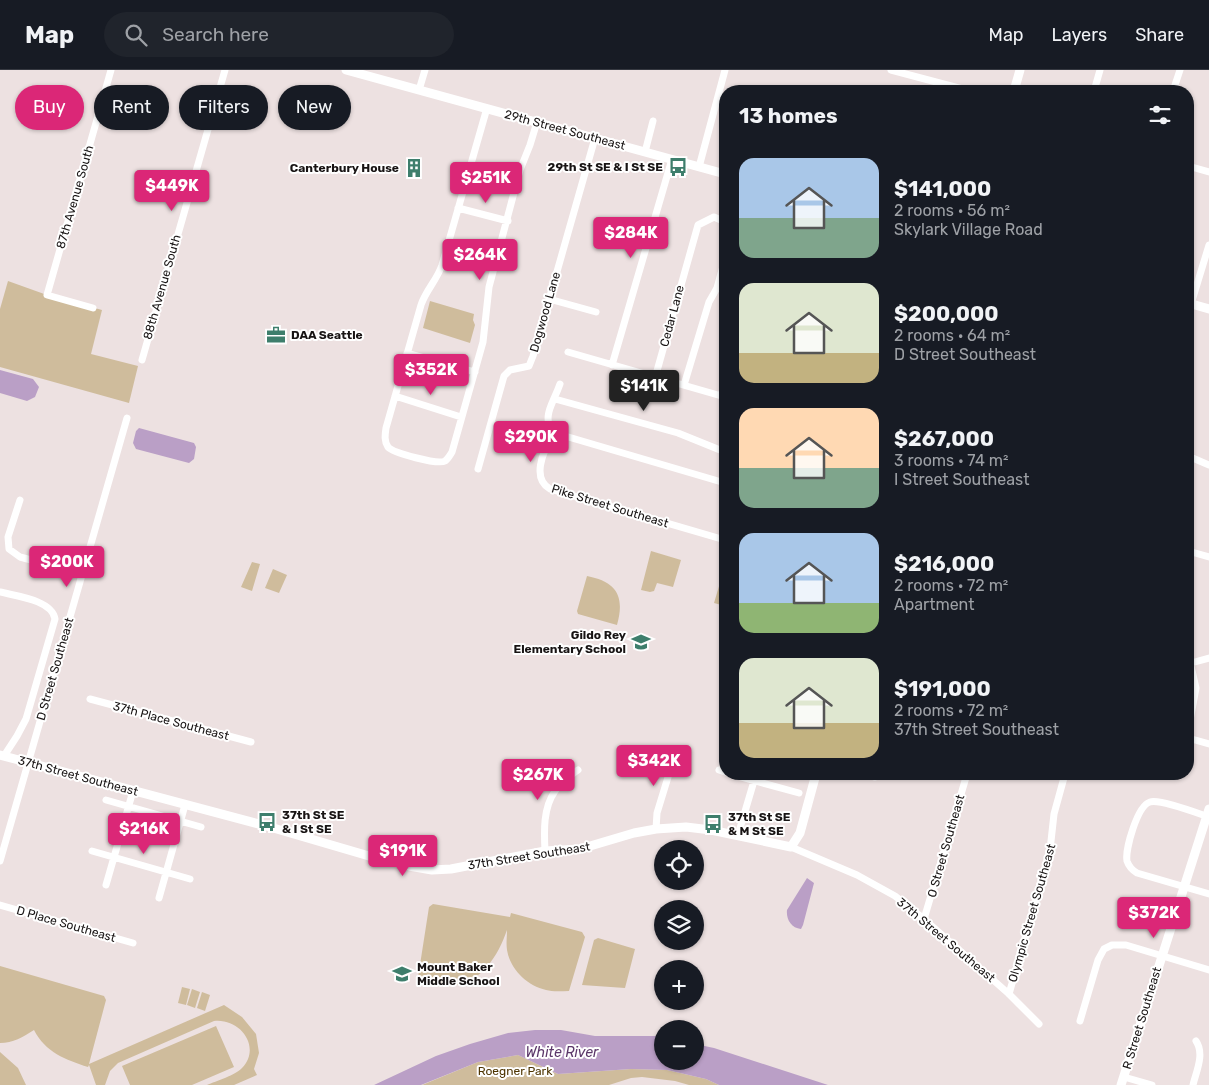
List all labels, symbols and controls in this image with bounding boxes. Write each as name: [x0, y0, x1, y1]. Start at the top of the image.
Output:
search box: [104, 12, 454, 57]
text: Map: [25, 21, 74, 49]
icon: search: [122, 21, 150, 49]
text: Search here: [162, 23, 269, 46]
text: Map: [989, 24, 1024, 46]
text: Layers: [1052, 24, 1107, 46]
text: Share: [1135, 24, 1184, 46]
chip: Buy: [15, 85, 84, 130]
chip: Rent: [94, 85, 169, 130]
chip: Filters: [179, 85, 268, 130]
chip: New: [278, 85, 351, 130]
icon: filters: [1146, 101, 1174, 129]
text: 13 homes: [739, 103, 838, 128]
street label: 29th Street Southeast: [503, 107, 627, 153]
street label: 87th Avenue South: [54, 144, 96, 250]
bus stop icon: 29th St SE & I St SE: [667, 156, 689, 178]
building icon: Canterbury House: [403, 157, 425, 179]
place label: 29th St SE & I St SE: [548, 160, 663, 174]
place label: Canterbury House: [290, 161, 399, 175]
pin: $251K: [451, 162, 521, 204]
text: $251K: [461, 168, 511, 187]
pin: $449K: [137, 170, 207, 212]
text: $449K: [145, 176, 199, 195]
text: $141,000: [894, 176, 991, 201]
icon: home: [779, 178, 839, 238]
text: 2 rooms · 56 m²: [894, 201, 1010, 220]
pin: $284K: [596, 216, 666, 259]
text: Skylark Village Road: [894, 220, 1043, 239]
text: $284K: [604, 223, 658, 242]
street label: 88th Avenue South: [140, 233, 184, 341]
pin: $264K: [445, 238, 515, 281]
text: $264K: [453, 245, 507, 264]
street label: Dogwood Lane: [527, 270, 563, 354]
street label: Cedar Lane: [657, 283, 687, 348]
text: $200,000: [894, 301, 999, 326]
icon: home: [779, 303, 839, 363]
office icon: DAA Seattle: [265, 324, 287, 346]
text: 2 rooms · 64 m²: [894, 326, 1010, 345]
place label: DAA Seattle: [291, 328, 363, 342]
text: D Street Southeast: [894, 345, 1036, 364]
pin: $352K: [396, 354, 466, 396]
text: $352K: [405, 360, 457, 379]
pin: $141K: [609, 370, 679, 412]
text: $141K: [620, 376, 668, 395]
pin: $290K: [496, 420, 566, 463]
text: $267,000: [894, 426, 994, 451]
text: $290K: [505, 427, 557, 446]
icon: home: [779, 428, 839, 488]
text: 3 rooms · 74 m²: [894, 451, 1009, 470]
text: I Street Southeast: [894, 470, 1029, 489]
street label: Pike Street Southeast: [550, 482, 670, 531]
pin: $200K: [32, 546, 102, 588]
text: $216,000: [894, 551, 994, 576]
text: $200K: [40, 552, 94, 571]
icon: home: [779, 553, 839, 613]
text: 2 rooms · 72 m²: [894, 576, 1008, 595]
text: Apartment: [894, 595, 974, 614]
street label: D Street Southeast: [34, 616, 76, 722]
place label: Gildo Rey Elementary School: [514, 628, 626, 656]
school or university icon: Gildo Rey Elementary School: [630, 631, 652, 653]
text: $191,000: [894, 676, 991, 701]
icon: home: [779, 678, 839, 738]
street label: 37th Place Southeast: [111, 699, 231, 743]
text: 2 rooms · 72 m²: [894, 701, 1008, 720]
text: 37th Street Southeast: [894, 720, 1059, 739]
pin: $342K: [619, 744, 689, 787]
text: $342K: [627, 751, 681, 770]
street label: 37th Street Southeast: [16, 753, 140, 799]
pin: $267K: [503, 758, 573, 801]
text: $267K: [513, 765, 563, 784]
street label: O Street Southeast: [925, 793, 967, 899]
place label: 37th St SE & I St SE: [282, 808, 345, 836]
place label: 37th St SE & M St SE: [728, 810, 791, 838]
bus stop icon: 37th St SE & I St SE: [256, 811, 278, 833]
pin: $216K: [109, 812, 179, 855]
bus stop icon: 37th St SE & M St SE: [702, 813, 724, 835]
text: $216K: [119, 819, 169, 838]
pin: $191K: [368, 834, 438, 877]
street label: 37th Street Southeast: [467, 839, 591, 873]
map controls: [654, 840, 704, 1070]
button: locate: [654, 840, 704, 890]
text: $191K: [379, 841, 427, 860]
street label: Olympic Street Southeast: [1006, 842, 1059, 984]
street label: 37th Street Southeast: [894, 895, 998, 985]
pin: $372K: [1119, 896, 1189, 939]
button: layers: [654, 900, 704, 950]
street label: D Place Southeast: [15, 903, 117, 945]
text: $372K: [1128, 903, 1180, 922]
place label: Mount Baker Middle School: [417, 960, 500, 988]
button: +: [654, 960, 704, 1010]
school or university icon: Mount Baker Middle School: [391, 963, 413, 985]
street label: R Street Southeast: [1120, 965, 1164, 1071]
button: −: [654, 1020, 704, 1070]
water label: White River: [526, 1044, 599, 1061]
park label: Roegner Park: [478, 1064, 553, 1078]

